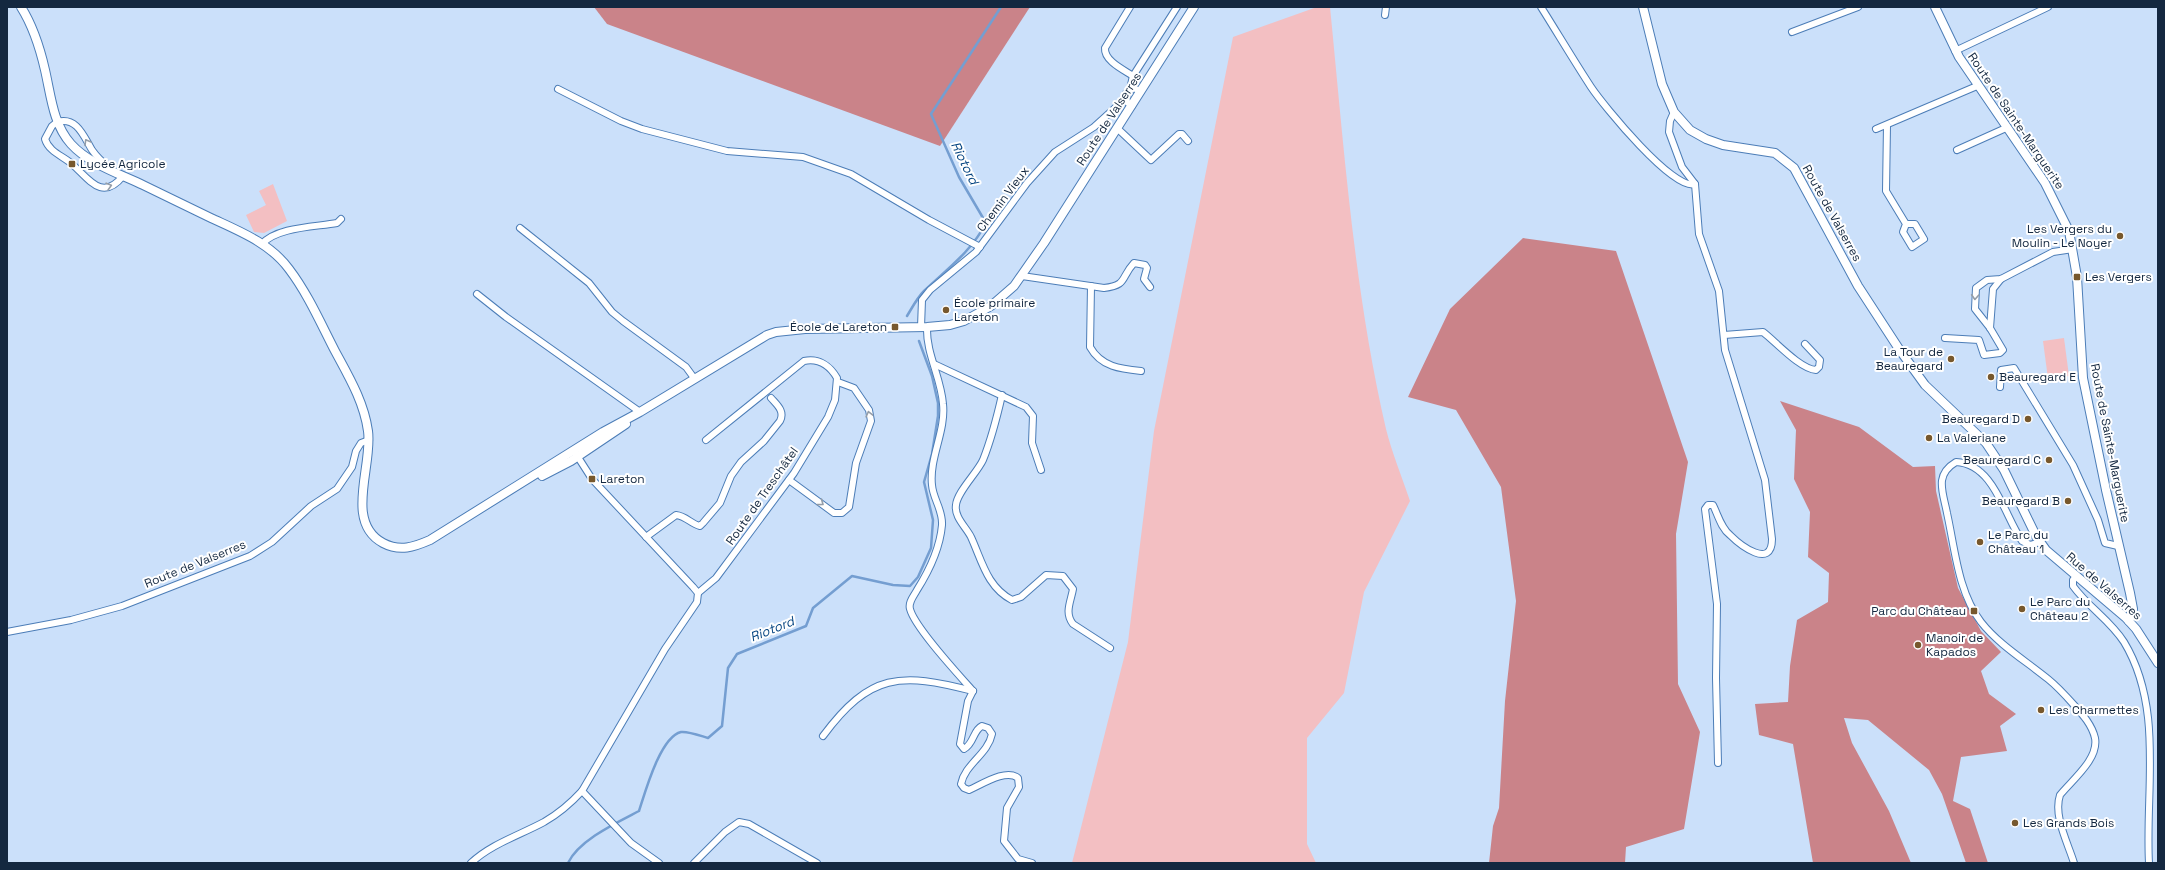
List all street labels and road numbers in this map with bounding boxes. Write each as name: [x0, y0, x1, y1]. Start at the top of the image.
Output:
street label: Route de Sainte-Marguerite: [1964, 50, 2068, 192]
street label: Route de Valserres: [1073, 69, 1145, 169]
street label: Route de Valserres: [1799, 162, 1865, 264]
street label: Chemin Vieux: [973, 163, 1033, 235]
street label: Route de Sainte-Marguerite: [2087, 362, 2133, 524]
street label: Route de Treschâtel: [722, 444, 802, 548]
street label: Route de Valserres: [142, 536, 248, 592]
street label: Rue de Valserres: [2063, 549, 2145, 623]

